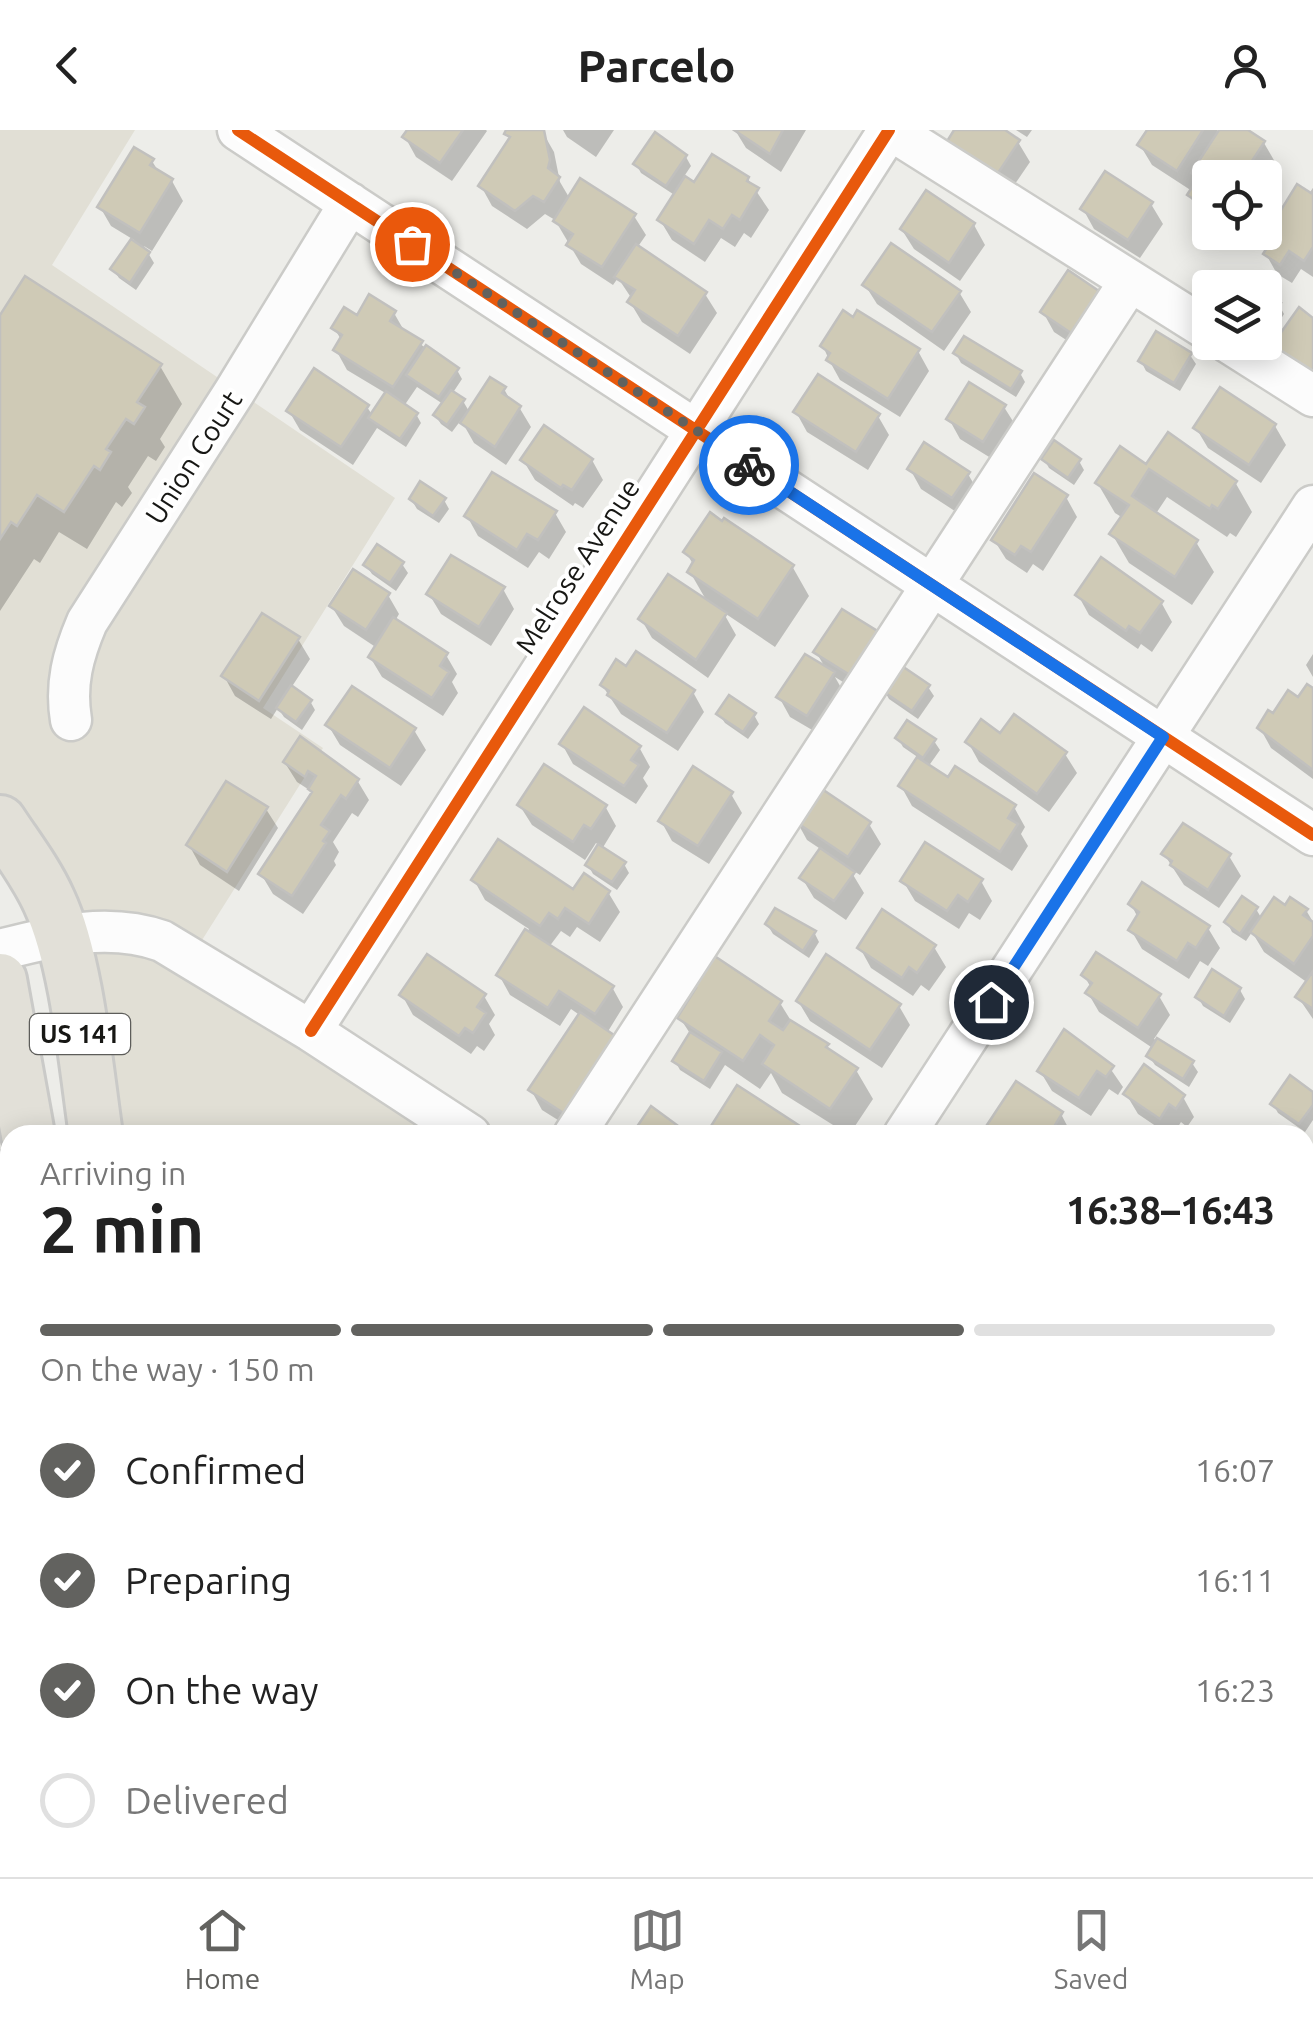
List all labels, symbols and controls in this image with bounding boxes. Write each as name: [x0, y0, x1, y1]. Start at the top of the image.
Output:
icon: back: [40, 38, 95, 93]
icon: person: [1218, 38, 1273, 93]
text: Parcelo: [577, 40, 736, 91]
map controls: [1192, 160, 1282, 360]
button: locate: [1192, 160, 1282, 250]
pin: [370, 202, 455, 287]
icon: bag: [385, 217, 440, 272]
button: layers: [1192, 270, 1282, 360]
street label: Union Court: [139, 385, 247, 529]
courier: [699, 415, 799, 515]
icon: bike: [722, 438, 777, 493]
street label: Melrose Avenue: [509, 473, 645, 659]
pin: [949, 960, 1034, 1045]
icon: home: [964, 975, 1019, 1030]
road number: US 141: [30, 1014, 130, 1054]
text: Arriving in: [40, 1155, 186, 1191]
text: 16:38–16:43: [1066, 1189, 1275, 1231]
text: 2 min: [40, 1192, 204, 1265]
text: On the way · 150 m: [40, 1351, 315, 1387]
icon: check: [40, 1443, 95, 1498]
text: Confirmed: [125, 1449, 306, 1491]
text: 16:07: [1195, 1452, 1275, 1488]
icon: check: [40, 1553, 95, 1608]
text: Preparing: [125, 1559, 292, 1601]
text: 16:11: [1195, 1562, 1275, 1598]
icon: check: [40, 1663, 95, 1718]
text: On the way: [125, 1669, 318, 1711]
text: 16:23: [1195, 1672, 1275, 1708]
text: Delivered: [125, 1779, 289, 1821]
tab: Home: [185, 1903, 260, 1994]
tab: Map: [629, 1903, 685, 1994]
tab: Saved: [1054, 1903, 1128, 1994]

